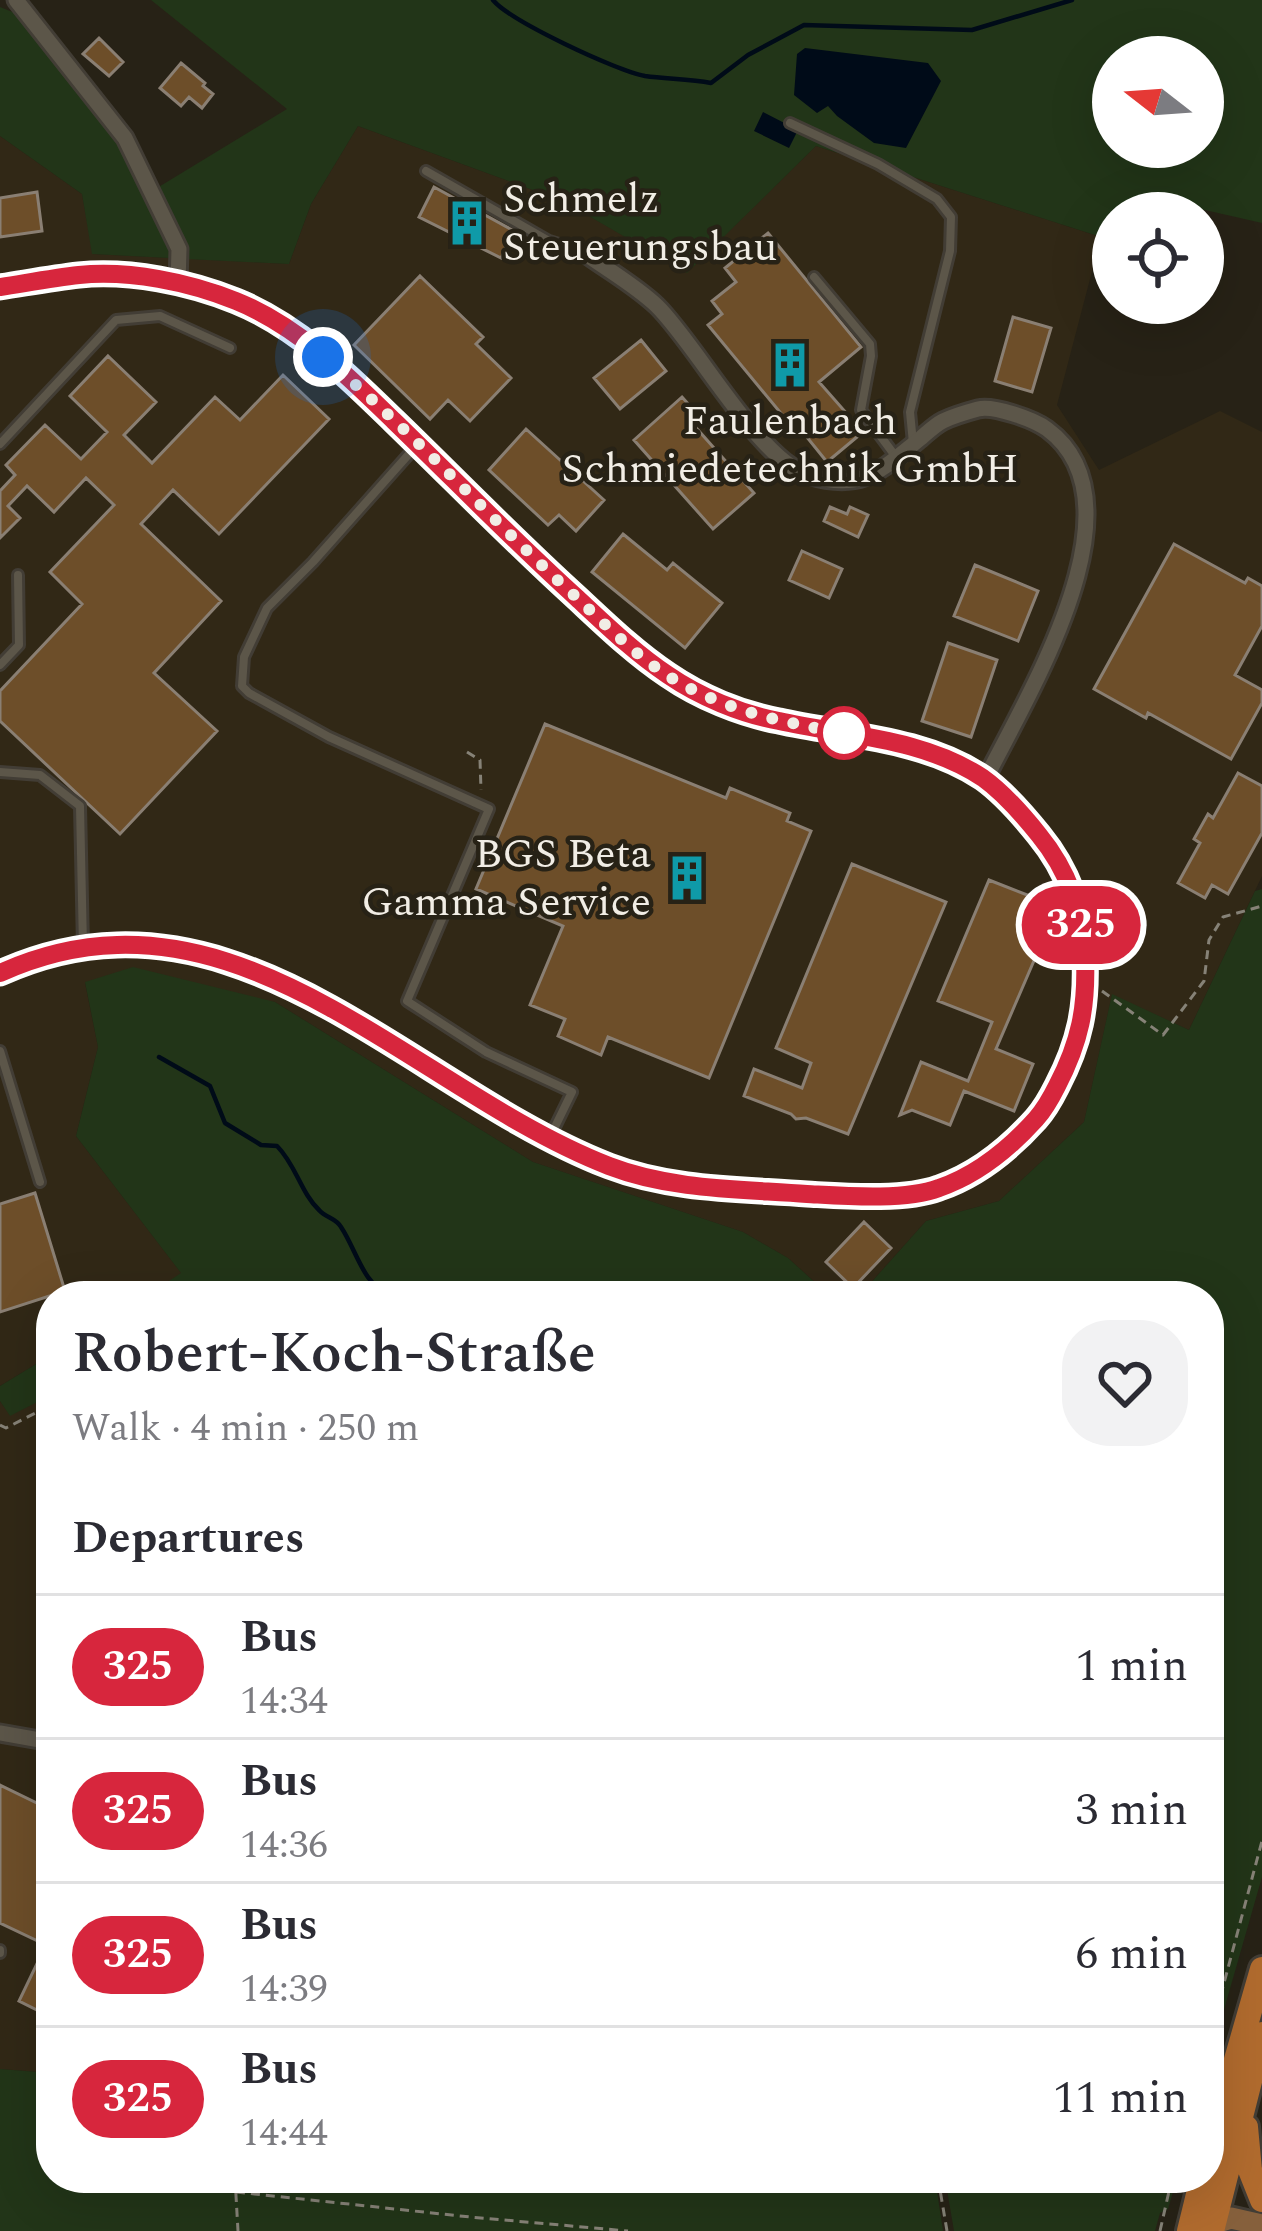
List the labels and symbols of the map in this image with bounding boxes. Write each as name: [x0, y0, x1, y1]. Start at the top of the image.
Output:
north arrow: [1092, 36, 1224, 168]
place label: Schmelz Steuerungsbau: [503, 168, 777, 279]
building icon: Schmelz Steuerungsbau: [442, 198, 492, 248]
your location: [293, 327, 353, 387]
building icon: Faulenbach Schmiedetechnik GmbH: [765, 340, 815, 390]
place label: Faulenbach Schmiedetechnik GmbH: [561, 390, 1019, 501]
unlabelled marker: [819, 708, 869, 758]
place label: BGS Beta Gamma Service: [361, 823, 651, 934]
building icon: BGS Beta Gamma Service: [662, 853, 712, 903]
line badge: 325: [1012, 886, 1150, 964]

